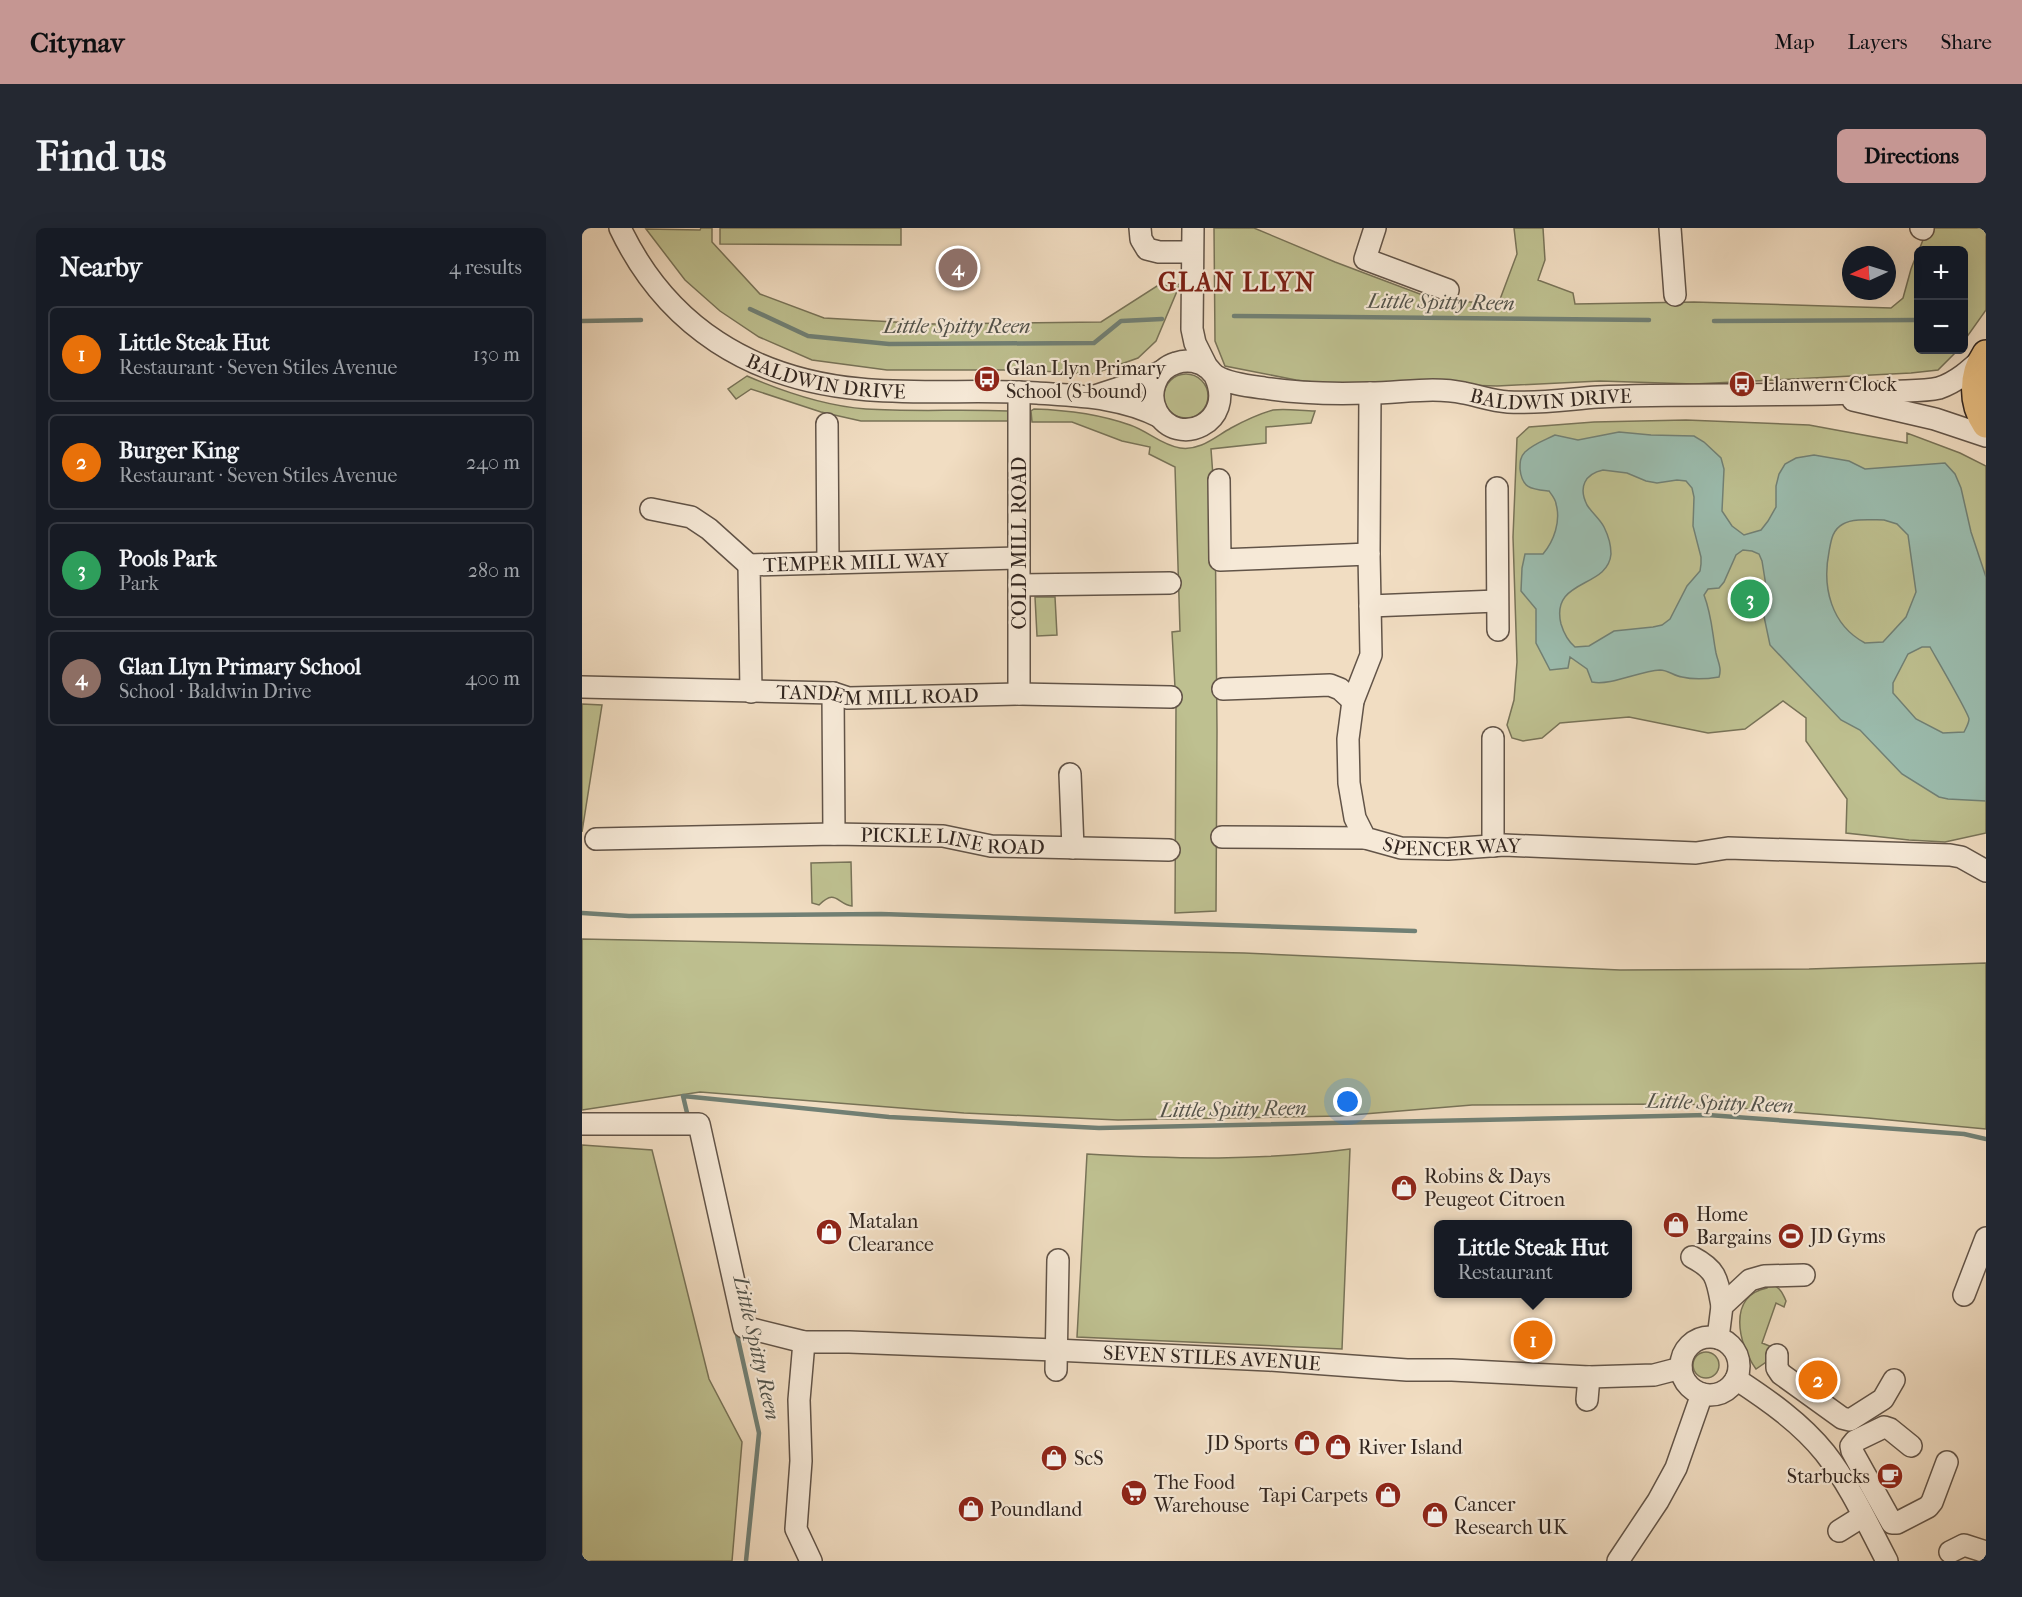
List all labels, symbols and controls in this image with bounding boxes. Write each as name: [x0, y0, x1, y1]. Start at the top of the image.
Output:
text: Citynav: [30, 26, 124, 59]
text: Map: [1774, 30, 1815, 54]
text: Layers: [1848, 30, 1907, 54]
text: Share: [1940, 30, 1992, 54]
button: Directions: [1837, 129, 1986, 183]
text: Find us: [36, 132, 166, 181]
pin: 4: [938, 246, 977, 291]
north arrow: [1842, 246, 1896, 300]
map controls: [1914, 246, 1968, 354]
button: +: [1914, 246, 1968, 300]
text: Nearby: [60, 252, 142, 283]
text: 4 results: [449, 256, 522, 279]
district label: GLAN LLYN: [1158, 267, 1316, 298]
water label: Little Spitty Reen: [1365, 289, 1515, 315]
button: −: [1914, 300, 1968, 354]
water label: Little Spitty Reen: [881, 314, 1031, 338]
text: Little Steak Hut: [119, 330, 270, 356]
text: 1: [78, 343, 85, 366]
text: 130 m: [473, 343, 520, 366]
street label: BALDWIN DRIVE: [743, 349, 906, 403]
text: Restaurant · Seven Stiles Avenue: [119, 356, 397, 379]
place label: Glan Llyn Primary School (S-bound): [1006, 357, 1167, 403]
bus stop icon: Glan Llyn Primary School (S-bound): [972, 364, 1002, 394]
bus stop icon: Llanwern Clock: [1727, 369, 1757, 399]
place label: Llanwern Clock: [1762, 373, 1898, 396]
street label: BALDWIN DRIVE: [1468, 383, 1632, 414]
text: Burger King: [119, 438, 239, 464]
text: 2: [76, 451, 87, 474]
text: 240 m: [466, 451, 520, 474]
street label: COLD MILL ROAD: [1008, 457, 1031, 629]
text: Restaurant · Seven Stiles Avenue: [119, 464, 397, 487]
text: Pools Park: [119, 546, 217, 572]
street label: TEMPER MILL WAY: [763, 548, 951, 576]
text: 3: [77, 559, 86, 582]
text: 280 m: [468, 559, 520, 582]
text: Park: [119, 572, 159, 595]
pin: 3: [1730, 576, 1770, 622]
text: Glan Llyn Primary School: [119, 654, 361, 680]
text: 4: [76, 667, 87, 690]
text: 400 m: [465, 667, 520, 690]
text: School · Baldwin Drive: [119, 680, 311, 703]
street label: TANDEM MILL ROAD: [776, 680, 979, 710]
street label: PICKLE LINE ROAD: [860, 823, 1045, 859]
street label: SPENCER WAY: [1380, 832, 1523, 861]
your location: [1333, 1087, 1362, 1116]
water label: Little Spitty Reen: [1644, 1088, 1794, 1118]
water label: Little Spitty Reen: [1157, 1096, 1307, 1122]
place label: Robins & Days Peugeot Citroen: [1424, 1165, 1565, 1211]
shop icon: Robins & Days Peugeot Citroen: [1389, 1173, 1419, 1203]
place label: Home Bargains: [1696, 1203, 1772, 1249]
place label: Matalan Clearance: [848, 1210, 934, 1256]
shop icon: Home Bargains: [1661, 1210, 1691, 1240]
shop icon: Matalan Clearance: [814, 1217, 844, 1247]
popup: [1434, 1220, 1632, 1298]
sports icon: JD Gyms: [1776, 1221, 1806, 1251]
place label: JD Gyms: [1808, 1225, 1886, 1248]
text: Little Steak Hut: [1458, 1235, 1608, 1261]
text: Restaurant: [1458, 1261, 1553, 1284]
water label: Little Spitty Reen: [728, 1272, 785, 1423]
pin: 1: [1514, 1318, 1552, 1362]
street label: SEVEN STILES AVENUE: [1103, 1341, 1321, 1375]
pin: 2: [1798, 1358, 1838, 1402]
shop icon: JD Sports: [1292, 1428, 1322, 1458]
place label: JD Sports: [1205, 1432, 1288, 1455]
shop icon: River Island: [1323, 1432, 1353, 1462]
place label: River Island: [1358, 1436, 1464, 1459]
shop icon: ScS: [1039, 1443, 1069, 1473]
place label: ScS: [1074, 1447, 1103, 1470]
cafe icon: Starbucks: [1875, 1461, 1905, 1491]
place label: Starbucks: [1787, 1465, 1870, 1488]
place label: The Food Warehouse: [1153, 1471, 1249, 1517]
supermarket icon: The Food Warehouse: [1119, 1478, 1149, 1508]
shop icon: Tapi Carpets: [1373, 1480, 1403, 1510]
place label: Tapi Carpets: [1259, 1484, 1368, 1507]
place label: Cancer Research UK: [1454, 1493, 1569, 1539]
shop icon: Poundland: [956, 1494, 986, 1524]
place label: Poundland: [990, 1498, 1084, 1521]
shop icon: Cancer Research UK: [1420, 1500, 1450, 1530]

